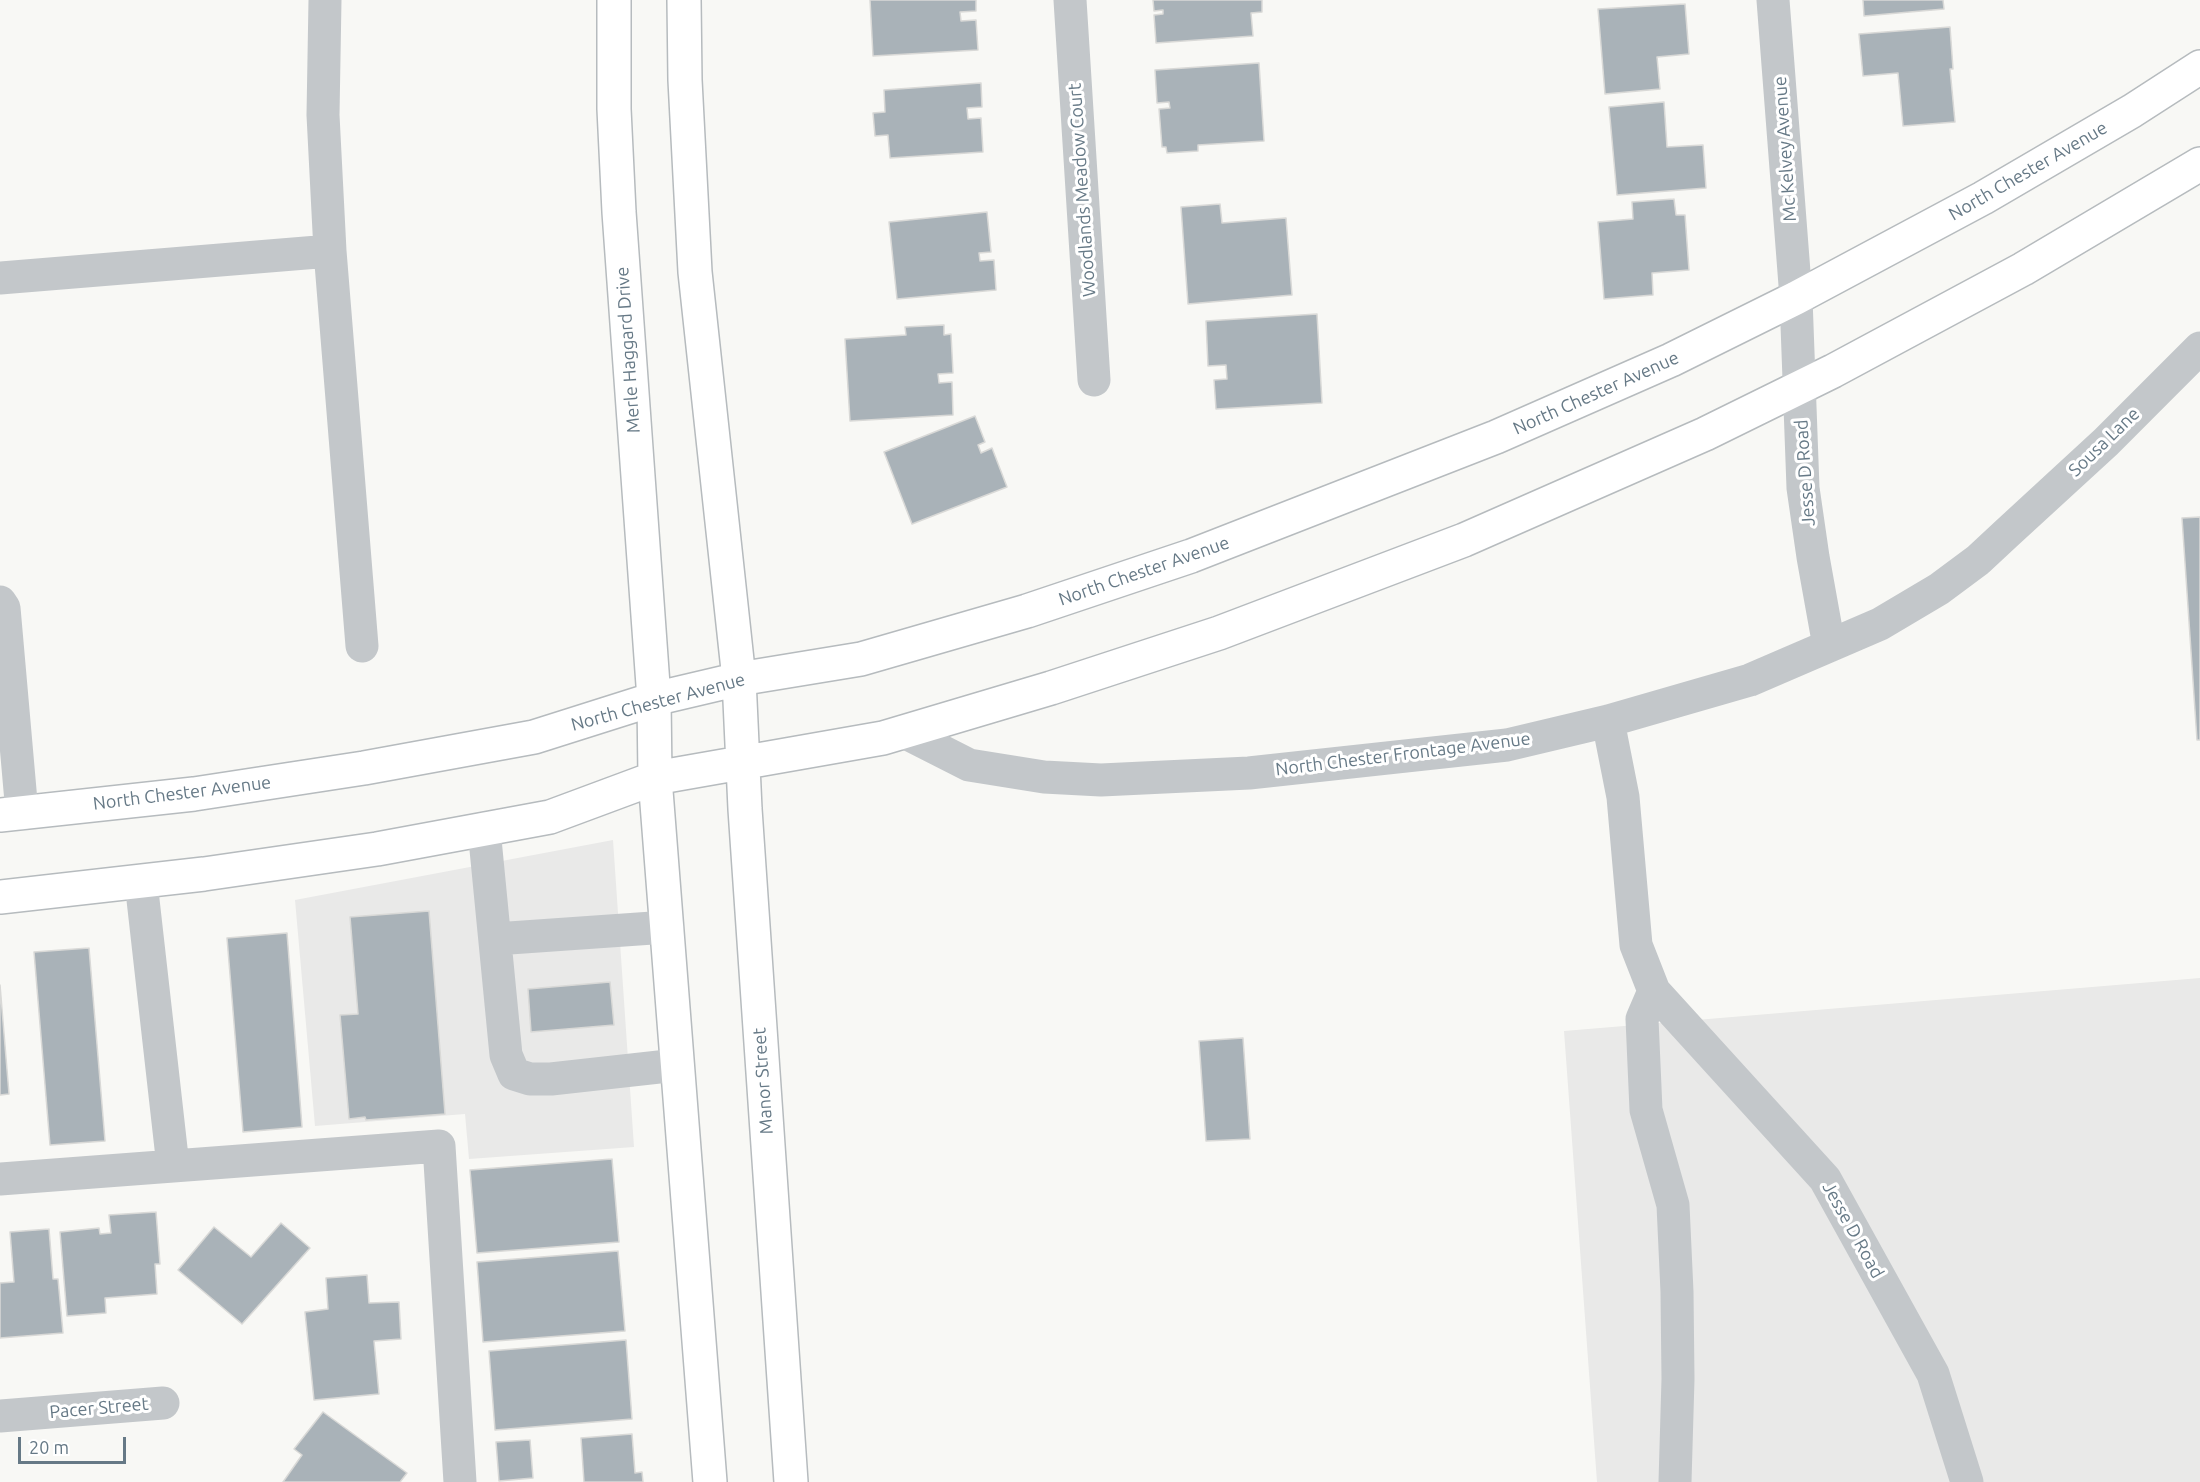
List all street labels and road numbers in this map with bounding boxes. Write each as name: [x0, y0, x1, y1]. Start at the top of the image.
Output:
street label: Mc Kelvey Avenue: [1769, 76, 1801, 222]
street label: Woodlands Meadow Court: [1064, 82, 1100, 298]
street label: North Chester Avenue: [1945, 117, 2111, 225]
street label: Merle Haggard Drive: [611, 266, 645, 434]
street label: North Chester Avenue: [1510, 347, 1682, 439]
street label: Sousa Lane: [2064, 403, 2144, 481]
street label: Jesse D Road: [1791, 419, 1819, 527]
street label: North Chester Avenue: [1056, 532, 1232, 610]
street label: North Chester Avenue: [569, 668, 747, 736]
street label: North Chester Frontage Avenue: [1274, 728, 1532, 780]
street label: North Chester Avenue: [92, 771, 272, 815]
street label: Manor Street: [748, 1027, 778, 1135]
street label: Jesse D Road: [1818, 1178, 1888, 1282]
street label: Pacer Street: [49, 1393, 149, 1423]

